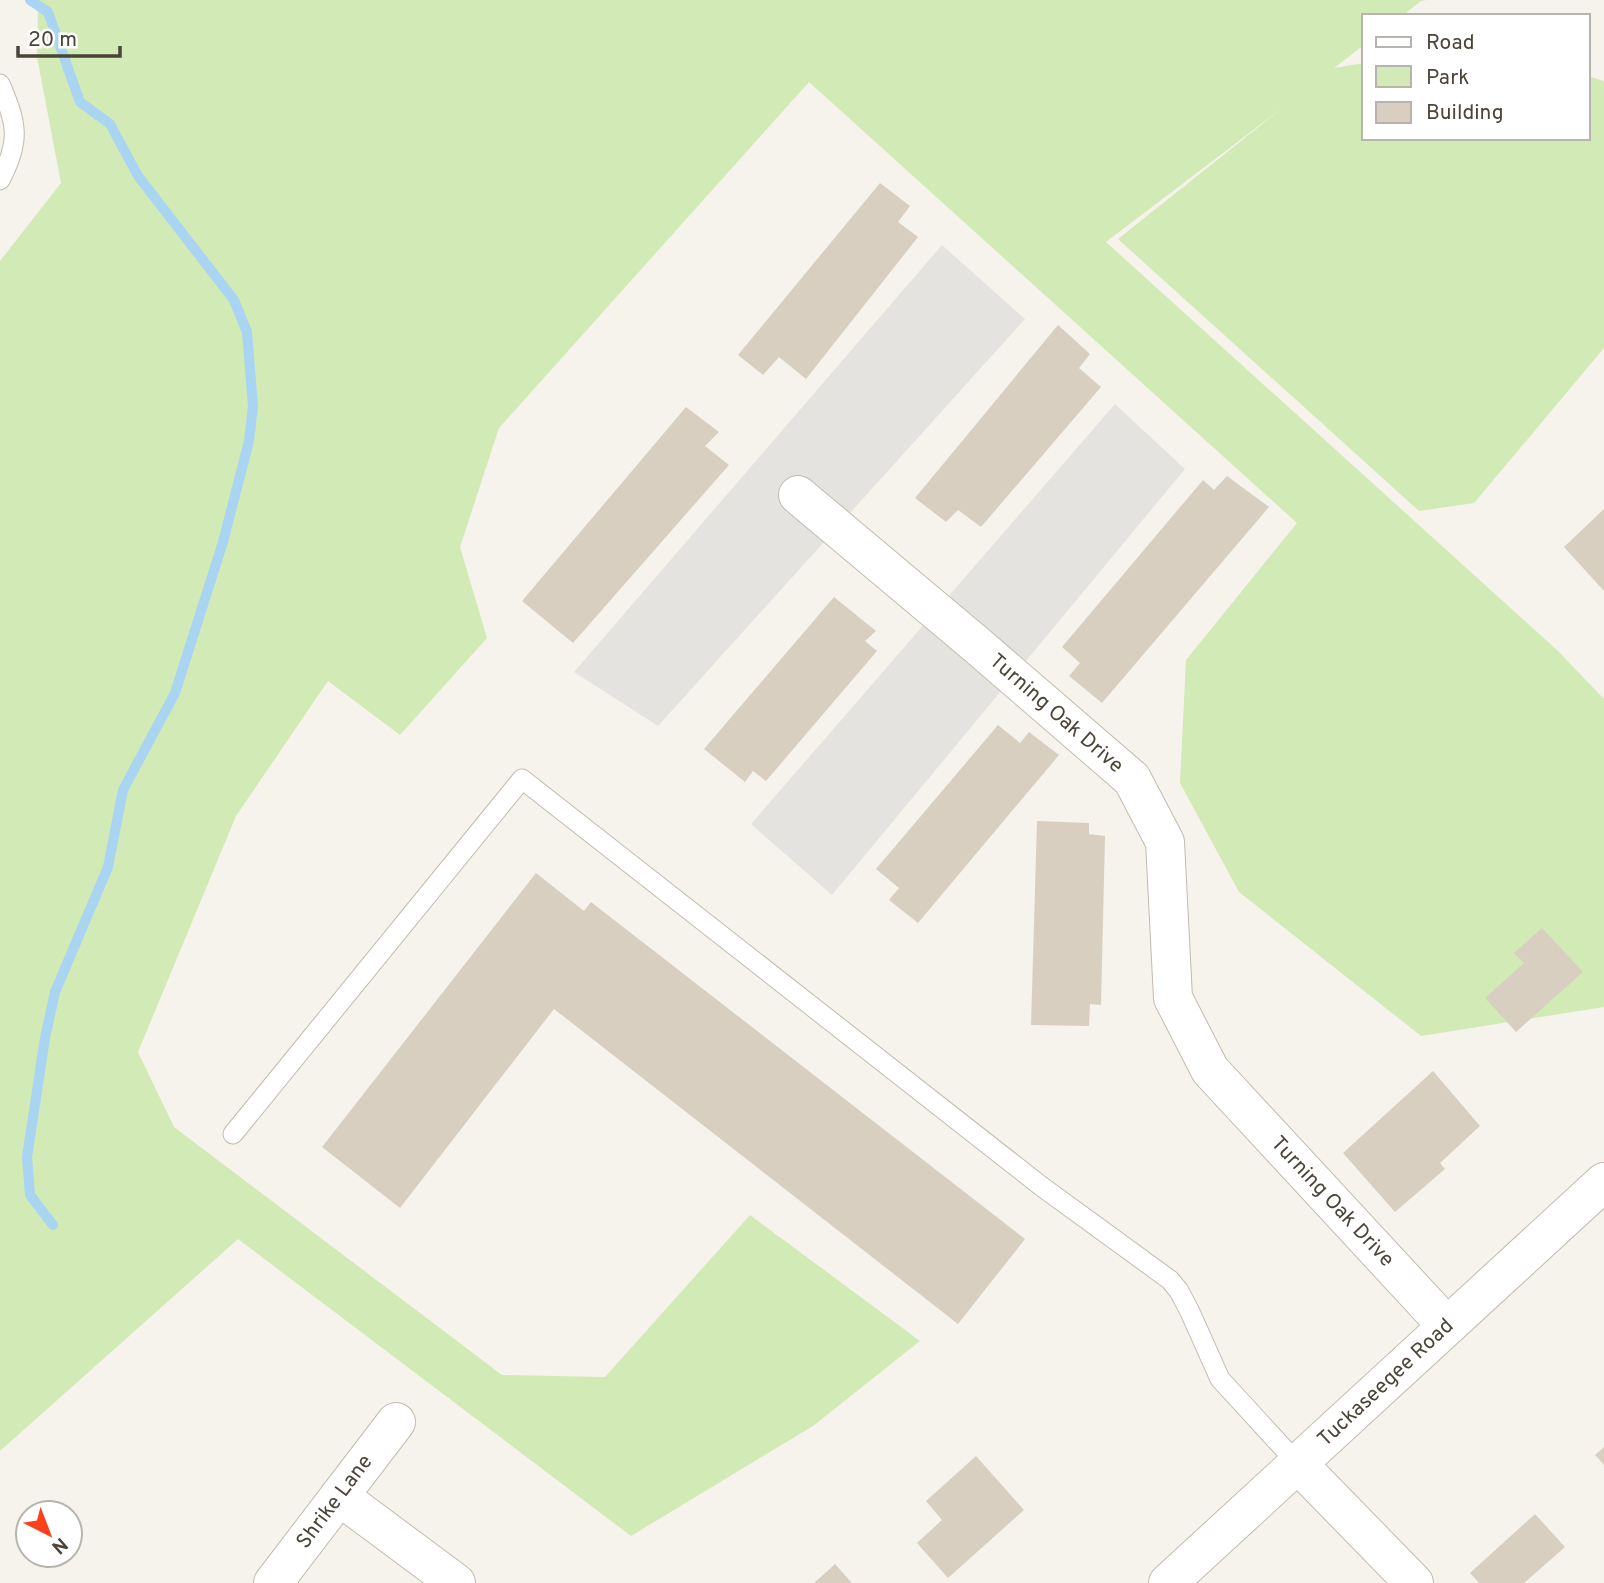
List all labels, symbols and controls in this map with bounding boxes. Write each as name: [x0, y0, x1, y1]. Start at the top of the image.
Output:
scale bar: [18, 14, 119, 58]
legend: [1362, 14, 1590, 140]
text: 20 m: [28, 27, 77, 54]
text: Road: [1426, 30, 1475, 57]
text: Park: [1426, 65, 1469, 92]
text: Building: [1426, 100, 1504, 127]
street label: Turning Oak Drive: [983, 648, 1129, 780]
street label: Turning Oak Drive: [1264, 1131, 1400, 1273]
street label: Tuckaseegee Road: [1312, 1313, 1460, 1453]
street label: Shrike Lane: [291, 1449, 379, 1555]
north arrow: [14, 1499, 84, 1569]
text: N: [46, 1532, 72, 1559]

